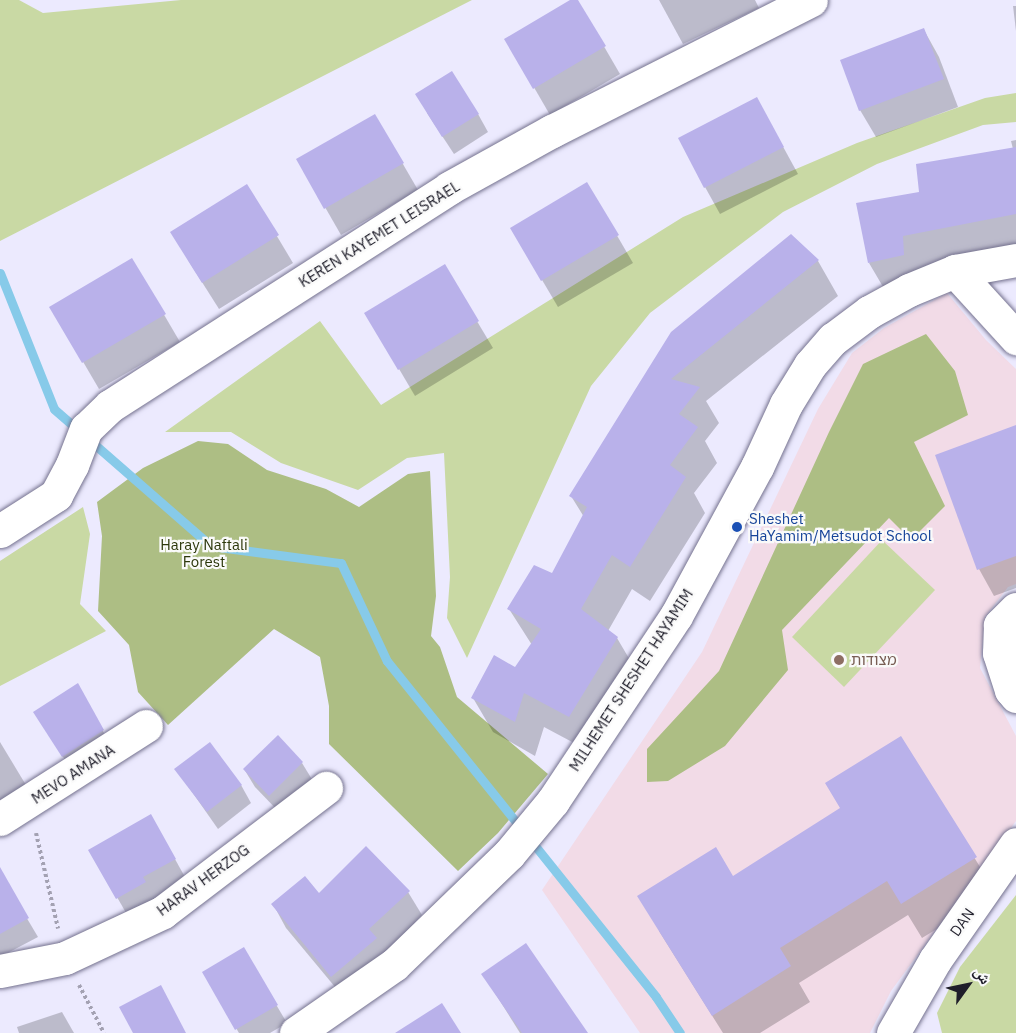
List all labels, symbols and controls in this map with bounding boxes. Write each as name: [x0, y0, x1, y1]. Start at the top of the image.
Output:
street label: KEREN KAYEMET LEISRAEL: [295, 177, 463, 291]
place label: Sheshet HaYamim/Metsudot School: [749, 509, 932, 544]
marker: Sheshet HaYamim/Metsudot School: [730, 520, 744, 534]
park label: Haray Naftali Forest: [160, 535, 248, 570]
street label: MILHEMET SHESHET HAYAMIM: [565, 585, 697, 775]
place label: מצודות: [851, 651, 897, 669]
marker: מצודות: [832, 653, 846, 667]
street label: MEVO AMANA: [28, 740, 118, 808]
street label: HARAV HERZOG: [153, 840, 253, 920]
street label: DAN: [946, 905, 978, 939]
north arrow: [938, 955, 998, 1015]
text: ش: [970, 963, 996, 988]

